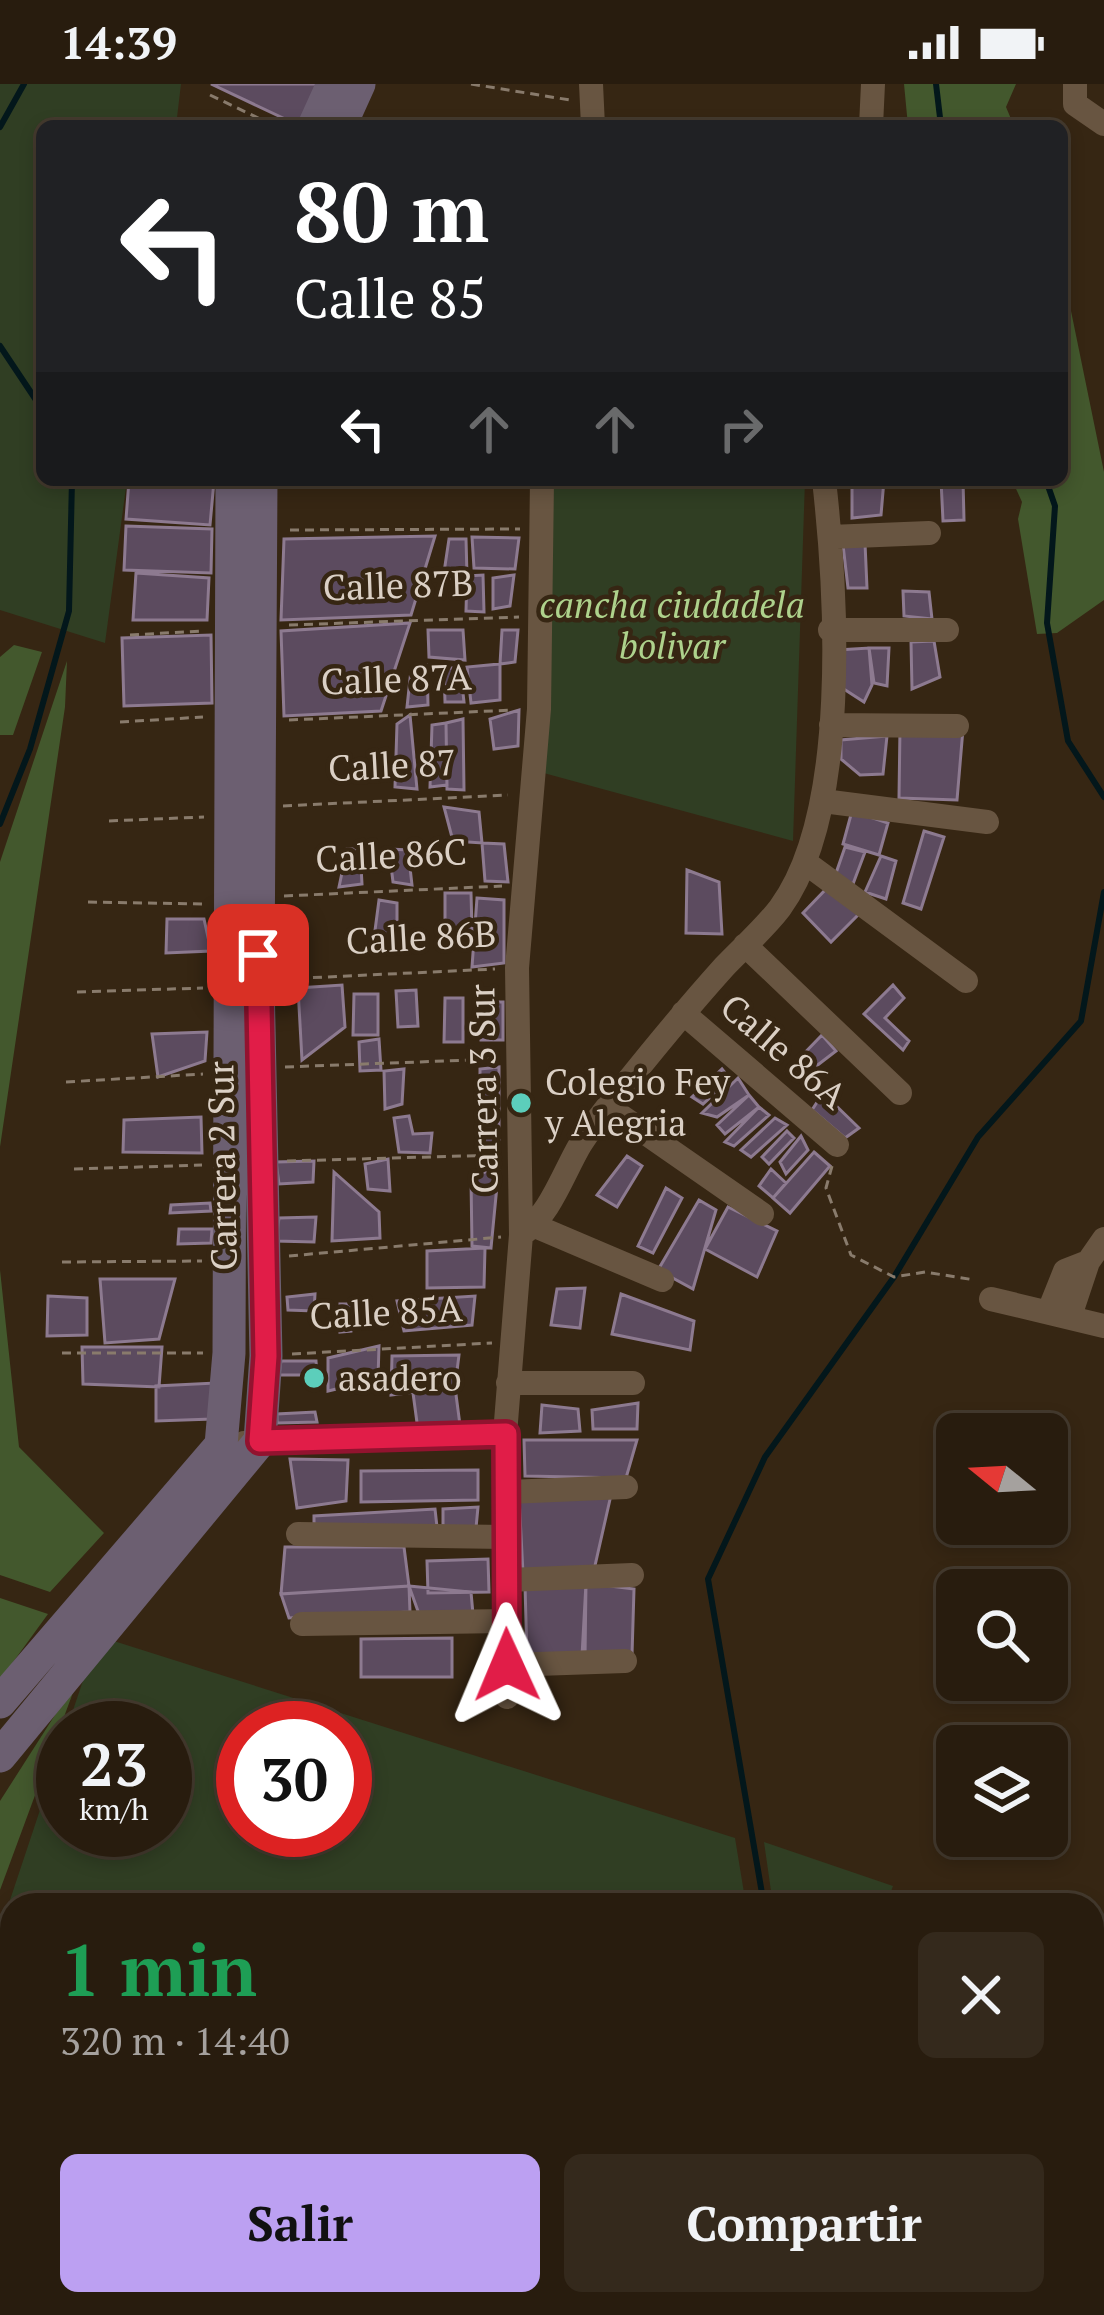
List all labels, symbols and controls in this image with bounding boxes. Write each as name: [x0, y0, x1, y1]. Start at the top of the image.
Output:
text: 14:39: [60, 12, 177, 72]
text: 80 m: [294, 155, 489, 266]
icon: left: [96, 168, 252, 324]
text: Calle 85: [294, 262, 486, 333]
icon: left: [330, 396, 396, 462]
icon: ahead: [456, 396, 522, 462]
icon: ahead: [582, 396, 648, 462]
icon: right: [708, 396, 774, 462]
street label: Calle 87B: [322, 558, 474, 611]
park label: cancha ciudadela bolivar: [539, 581, 805, 669]
street label: Calle 87A: [320, 652, 472, 705]
street label: Calle 87: [327, 738, 457, 791]
street label: Calle 86C: [314, 827, 468, 882]
pin: [207, 904, 309, 1006]
street label: Calle 86B: [345, 909, 497, 964]
icon: arrive: [225, 922, 291, 988]
street label: Calle 86A: [711, 983, 858, 1119]
street label: Carrera 3 Sur: [457, 984, 508, 1194]
place label: Colegio Fey y Alegria: [544, 1058, 731, 1146]
street label: Carrera 2 Sur: [196, 1061, 247, 1271]
marker: Colegio Fey y Alegria: [508, 1090, 534, 1116]
street label: Calle 85A: [308, 1284, 464, 1339]
place label: asadero: [338, 1354, 462, 1401]
marker: asadero: [301, 1365, 327, 1391]
north arrow: [936, 1413, 1068, 1545]
map controls: [936, 1413, 1068, 1857]
button: search: [936, 1569, 1068, 1701]
position arrow: [444, 1602, 570, 1728]
speed limit sign: 30: [216, 1701, 372, 1857]
text: 23: [80, 1724, 148, 1803]
button: layers: [936, 1725, 1068, 1857]
text: km/h: [79, 1789, 149, 1829]
text: 1 min: [60, 1921, 257, 2017]
button: close: [918, 1932, 1044, 2058]
text: 320 m · 14:40: [60, 2014, 290, 2066]
button: Salir: [60, 2154, 540, 2292]
button: Compartir: [564, 2154, 1044, 2292]

